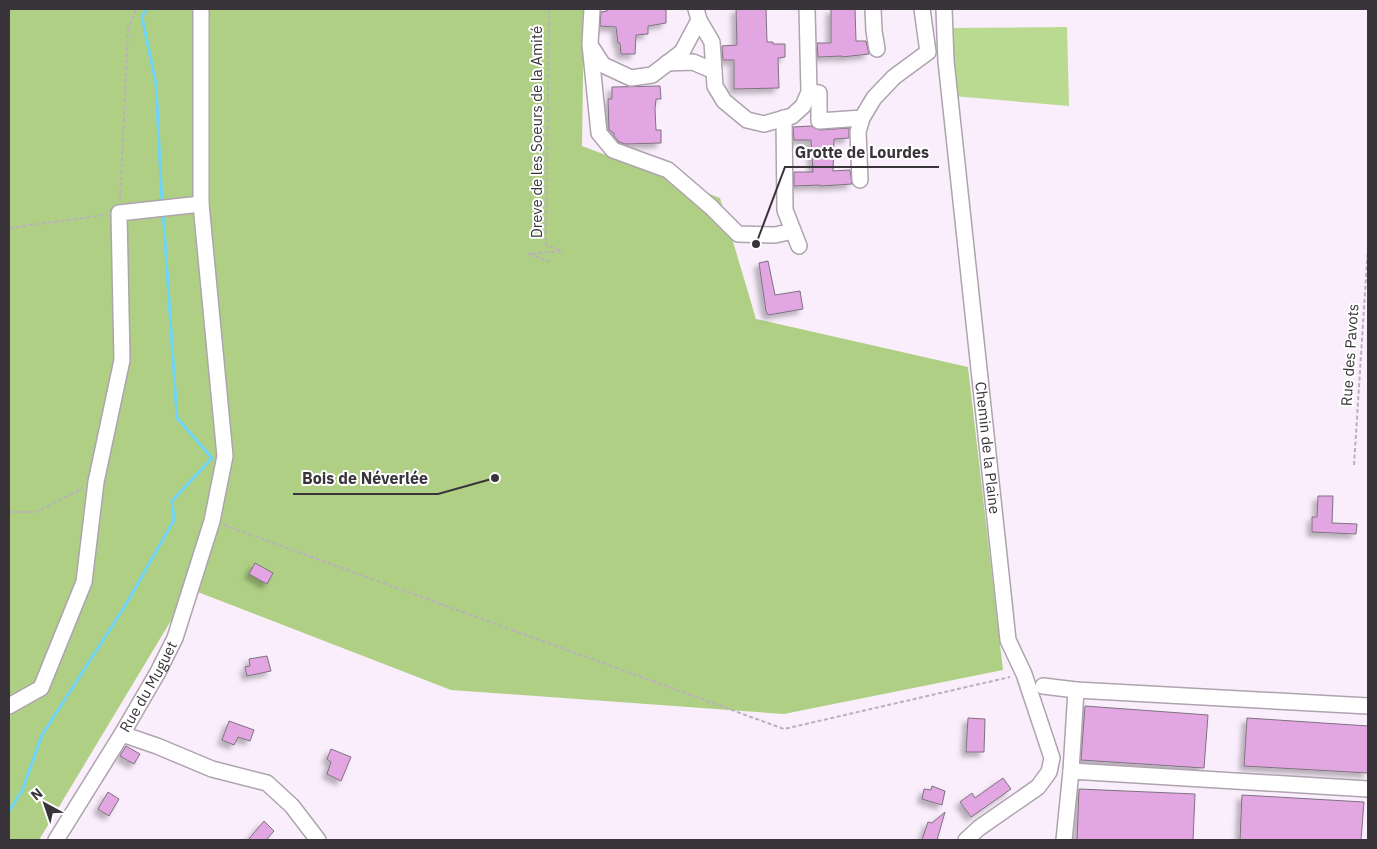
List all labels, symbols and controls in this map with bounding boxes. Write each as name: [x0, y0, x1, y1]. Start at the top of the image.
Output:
street label: Dreve de les Soeurs de la Amité: [527, 26, 546, 238]
callout: Grotte de Lourdes: [785, 136, 939, 167]
text: Grotte de Lourdes: [795, 142, 929, 162]
street label: Rue des Pavots: [1336, 303, 1363, 407]
street label: Chemin de la Plaine: [971, 381, 1004, 515]
callout: Bois de Néverlée: [293, 463, 438, 494]
text: Bois de Néverlée: [302, 468, 428, 488]
street label: Rue du Muguet: [115, 638, 181, 736]
north arrow: [20, 779, 70, 829]
text: N: [27, 784, 46, 804]

